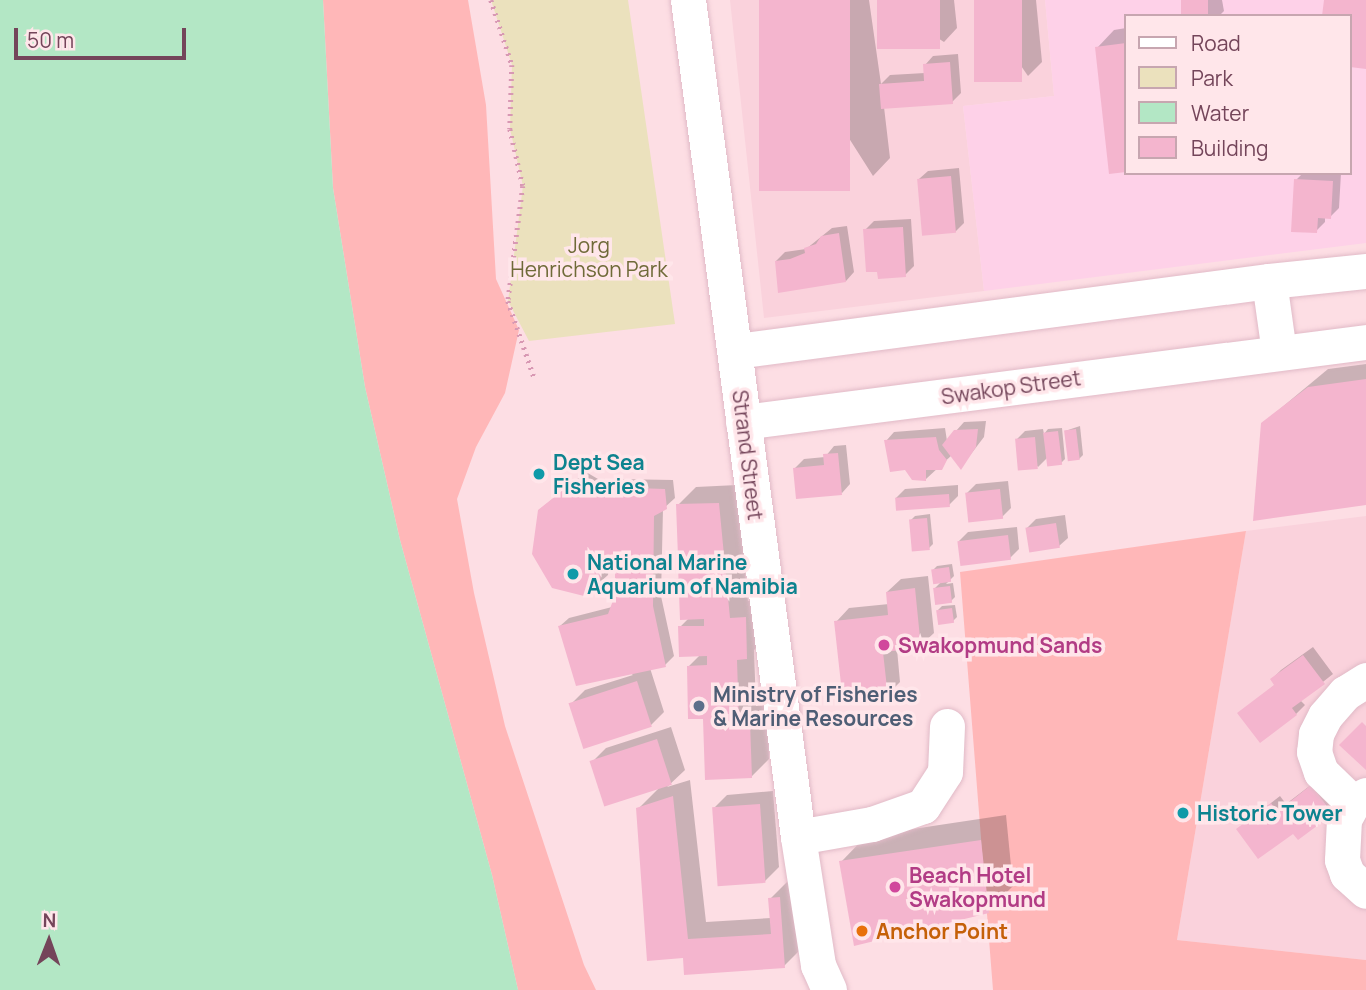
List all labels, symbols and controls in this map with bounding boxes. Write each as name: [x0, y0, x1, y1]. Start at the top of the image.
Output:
scale bar: [18, 14, 189, 58]
legend: [1124, 14, 1352, 175]
text: 50 m: [27, 26, 74, 54]
text: Road: [1191, 29, 1241, 57]
text: Park: [1191, 64, 1233, 92]
text: Water: [1191, 99, 1249, 127]
text: Building: [1191, 134, 1268, 162]
park label: Jorg Henrichson Park: [510, 232, 668, 282]
street label: Swakop Street: [939, 365, 1083, 409]
street label: Strand Street: [728, 389, 768, 521]
place label: Dept Sea Fisheries: [553, 449, 645, 499]
marker: Dept Sea Fisheries: [531, 466, 547, 482]
place label: National Marine Aquarium of Namibia: [587, 549, 798, 599]
marker: National Marine Aquarium of Namibia: [565, 566, 581, 582]
place label: Swakopmund Sands: [898, 632, 1102, 658]
marker: Swakopmund Sands: [876, 637, 892, 653]
place label: Ministry of Fisheries & Marine Resources: [713, 681, 918, 731]
marker: Ministry of Fisheries & Marine Resources: [691, 698, 707, 714]
place label: Historic Tower: [1197, 800, 1343, 826]
marker: Historic Tower: [1175, 805, 1191, 821]
place label: Beach Hotel Swakopmund: [909, 862, 1046, 912]
marker: Beach Hotel Swakopmund: [887, 879, 903, 895]
north arrow: [14, 906, 84, 976]
text: N: [42, 907, 56, 933]
place label: Anchor Point: [876, 918, 1008, 944]
marker: Anchor Point: [854, 923, 870, 939]

